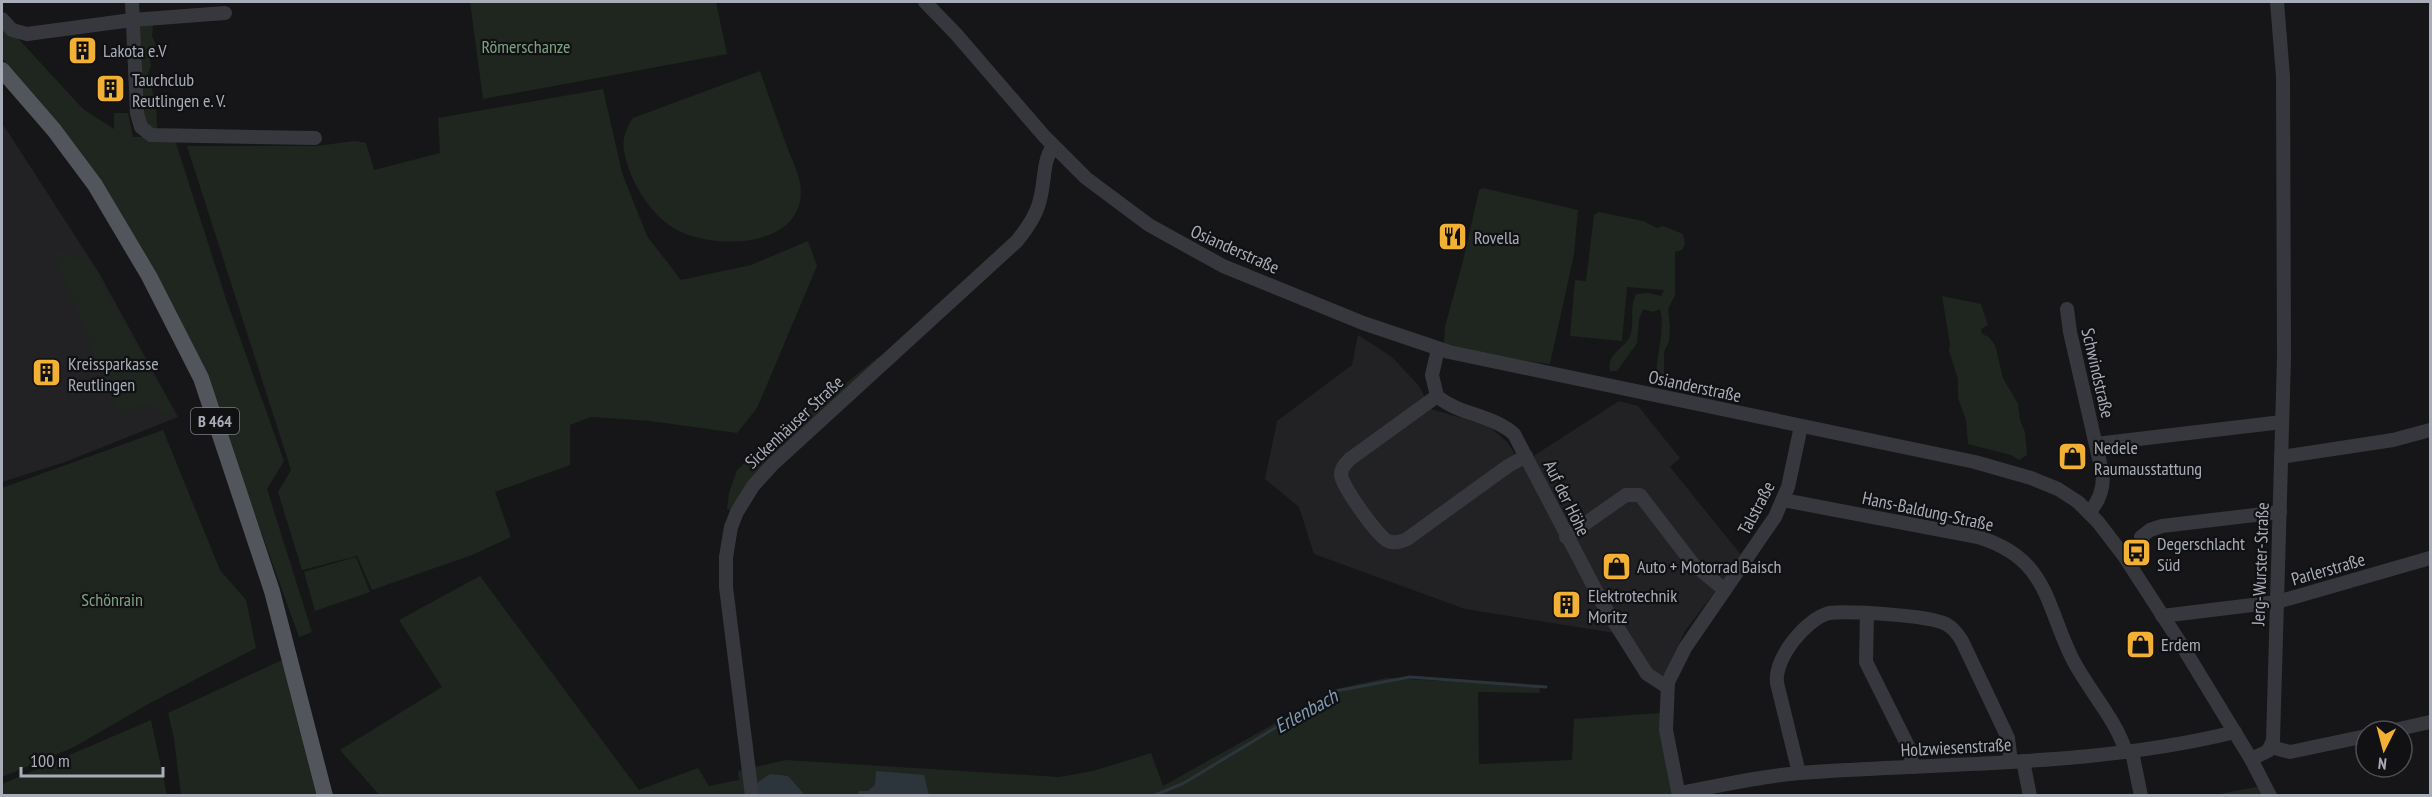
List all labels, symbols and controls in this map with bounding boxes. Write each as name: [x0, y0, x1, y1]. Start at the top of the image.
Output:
building icon: Lakota e.V: [66, 34, 98, 66]
park label: Römerschanze: [481, 35, 571, 58]
place label: Lakota e.V: [103, 39, 167, 62]
place label: Tauchclub Reutlingen e. V.: [132, 68, 226, 112]
building icon: Tauchclub Reutlingen e. V.: [95, 73, 127, 105]
street label: Osianderstraße: [1187, 219, 1283, 279]
restaurant icon: Rovella: [1437, 221, 1469, 253]
place label: Rovella: [1474, 226, 1520, 249]
street label: Schwindstraße: [2076, 326, 2120, 420]
place label: Kreissparkasse Reutlingen: [68, 352, 159, 396]
building icon: Kreissparkasse Reutlingen: [31, 357, 63, 389]
street label: Osianderstraße: [1646, 365, 1744, 407]
street label: Sickenhäuser Straße: [740, 371, 848, 473]
road number: B 464: [191, 408, 239, 434]
place label: Nedele Raumausstattung: [2094, 436, 2202, 480]
shop icon: Nedele Raumausstattung: [2057, 441, 2089, 473]
street label: Auf der Höhe: [1539, 456, 1595, 540]
street label: Talstraße: [1732, 477, 1780, 539]
street label: Hans-Baldung-Straße: [1860, 486, 1996, 536]
street label: Jerg-Wurster-Straße: [2246, 502, 2274, 627]
place label: Degerschlacht Süd: [2157, 532, 2245, 576]
bus stop icon: Degerschlacht Süd: [2120, 537, 2152, 569]
street label: Parlerstraße: [2288, 548, 2368, 590]
shop icon: Auto + Motorrad Baisch: [1600, 550, 1632, 582]
place label: Auto + Motorrad Baisch: [1637, 555, 1782, 578]
place label: Elektrotechnik Moritz: [1588, 584, 1677, 628]
park label: Schönrain: [81, 588, 143, 611]
building icon: Elektrotechnik Moritz: [1551, 589, 1583, 621]
shop icon: Erdem: [2124, 628, 2156, 660]
place label: Erdem: [2161, 633, 2201, 656]
water label: Erlenbach: [1270, 682, 1343, 739]
north arrow: [2354, 719, 2414, 779]
street label: Holzwiesenstraße: [1900, 733, 2012, 761]
scale bar: [21, 740, 164, 778]
text: 100 m: [30, 749, 70, 772]
text: N: [2377, 754, 2388, 774]

